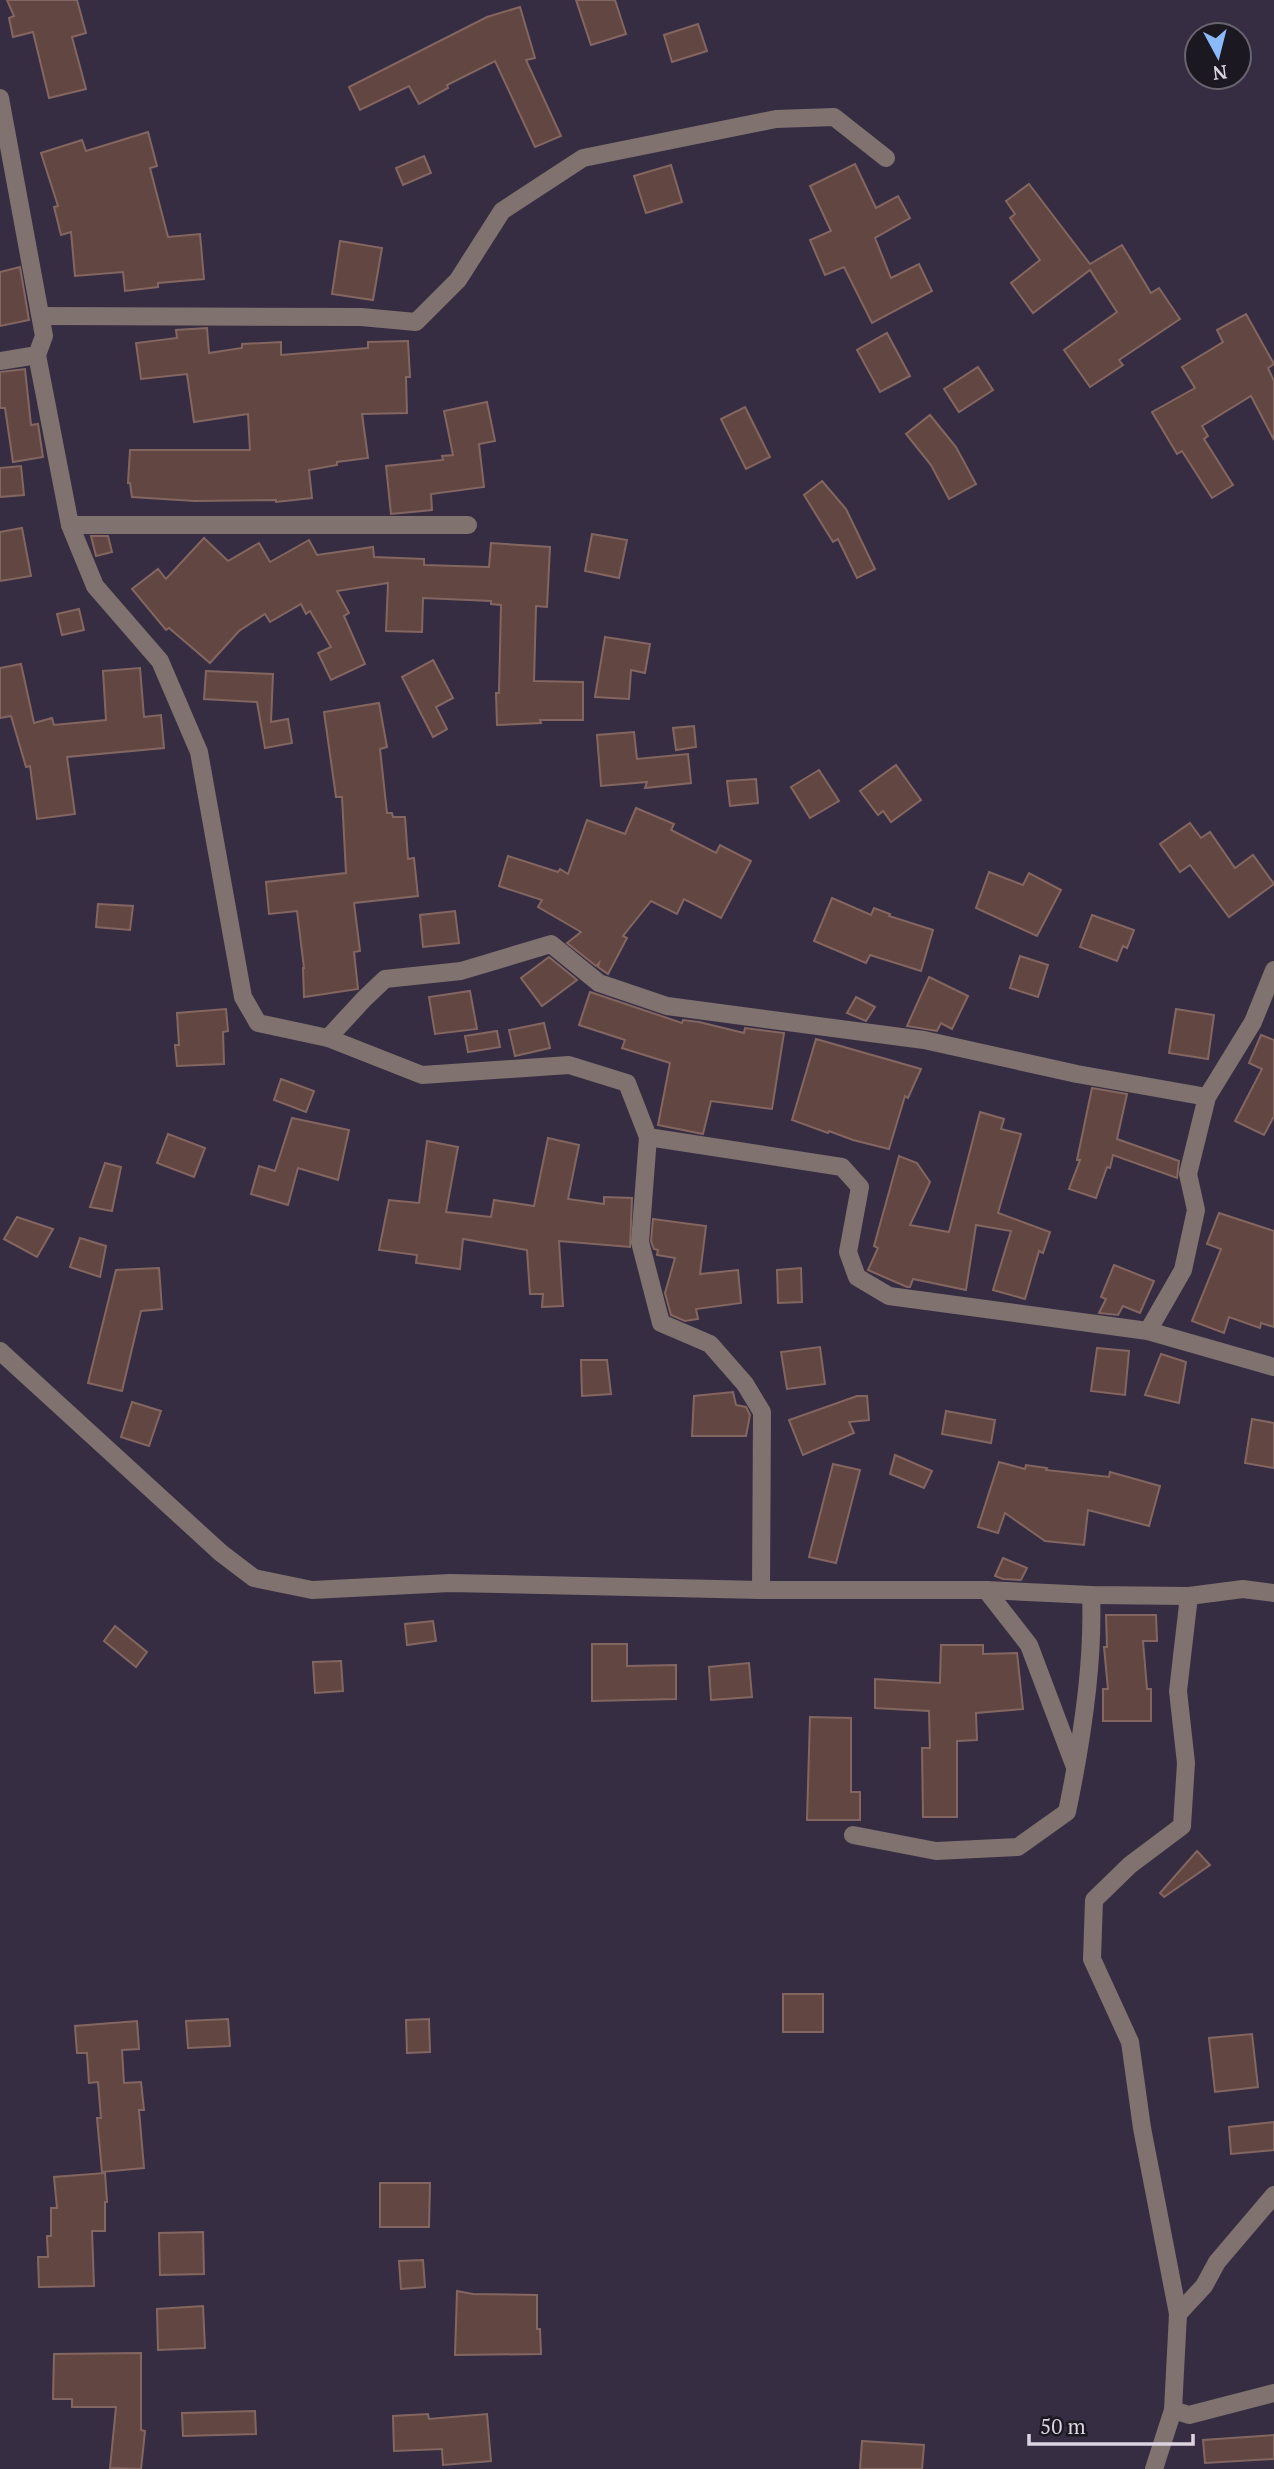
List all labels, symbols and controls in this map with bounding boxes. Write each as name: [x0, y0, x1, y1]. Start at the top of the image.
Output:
north arrow: [1183, 21, 1253, 91]
text: N: [1211, 60, 1229, 87]
scale bar: [1029, 2402, 1194, 2446]
text: 50 m: [1040, 2412, 1086, 2440]

